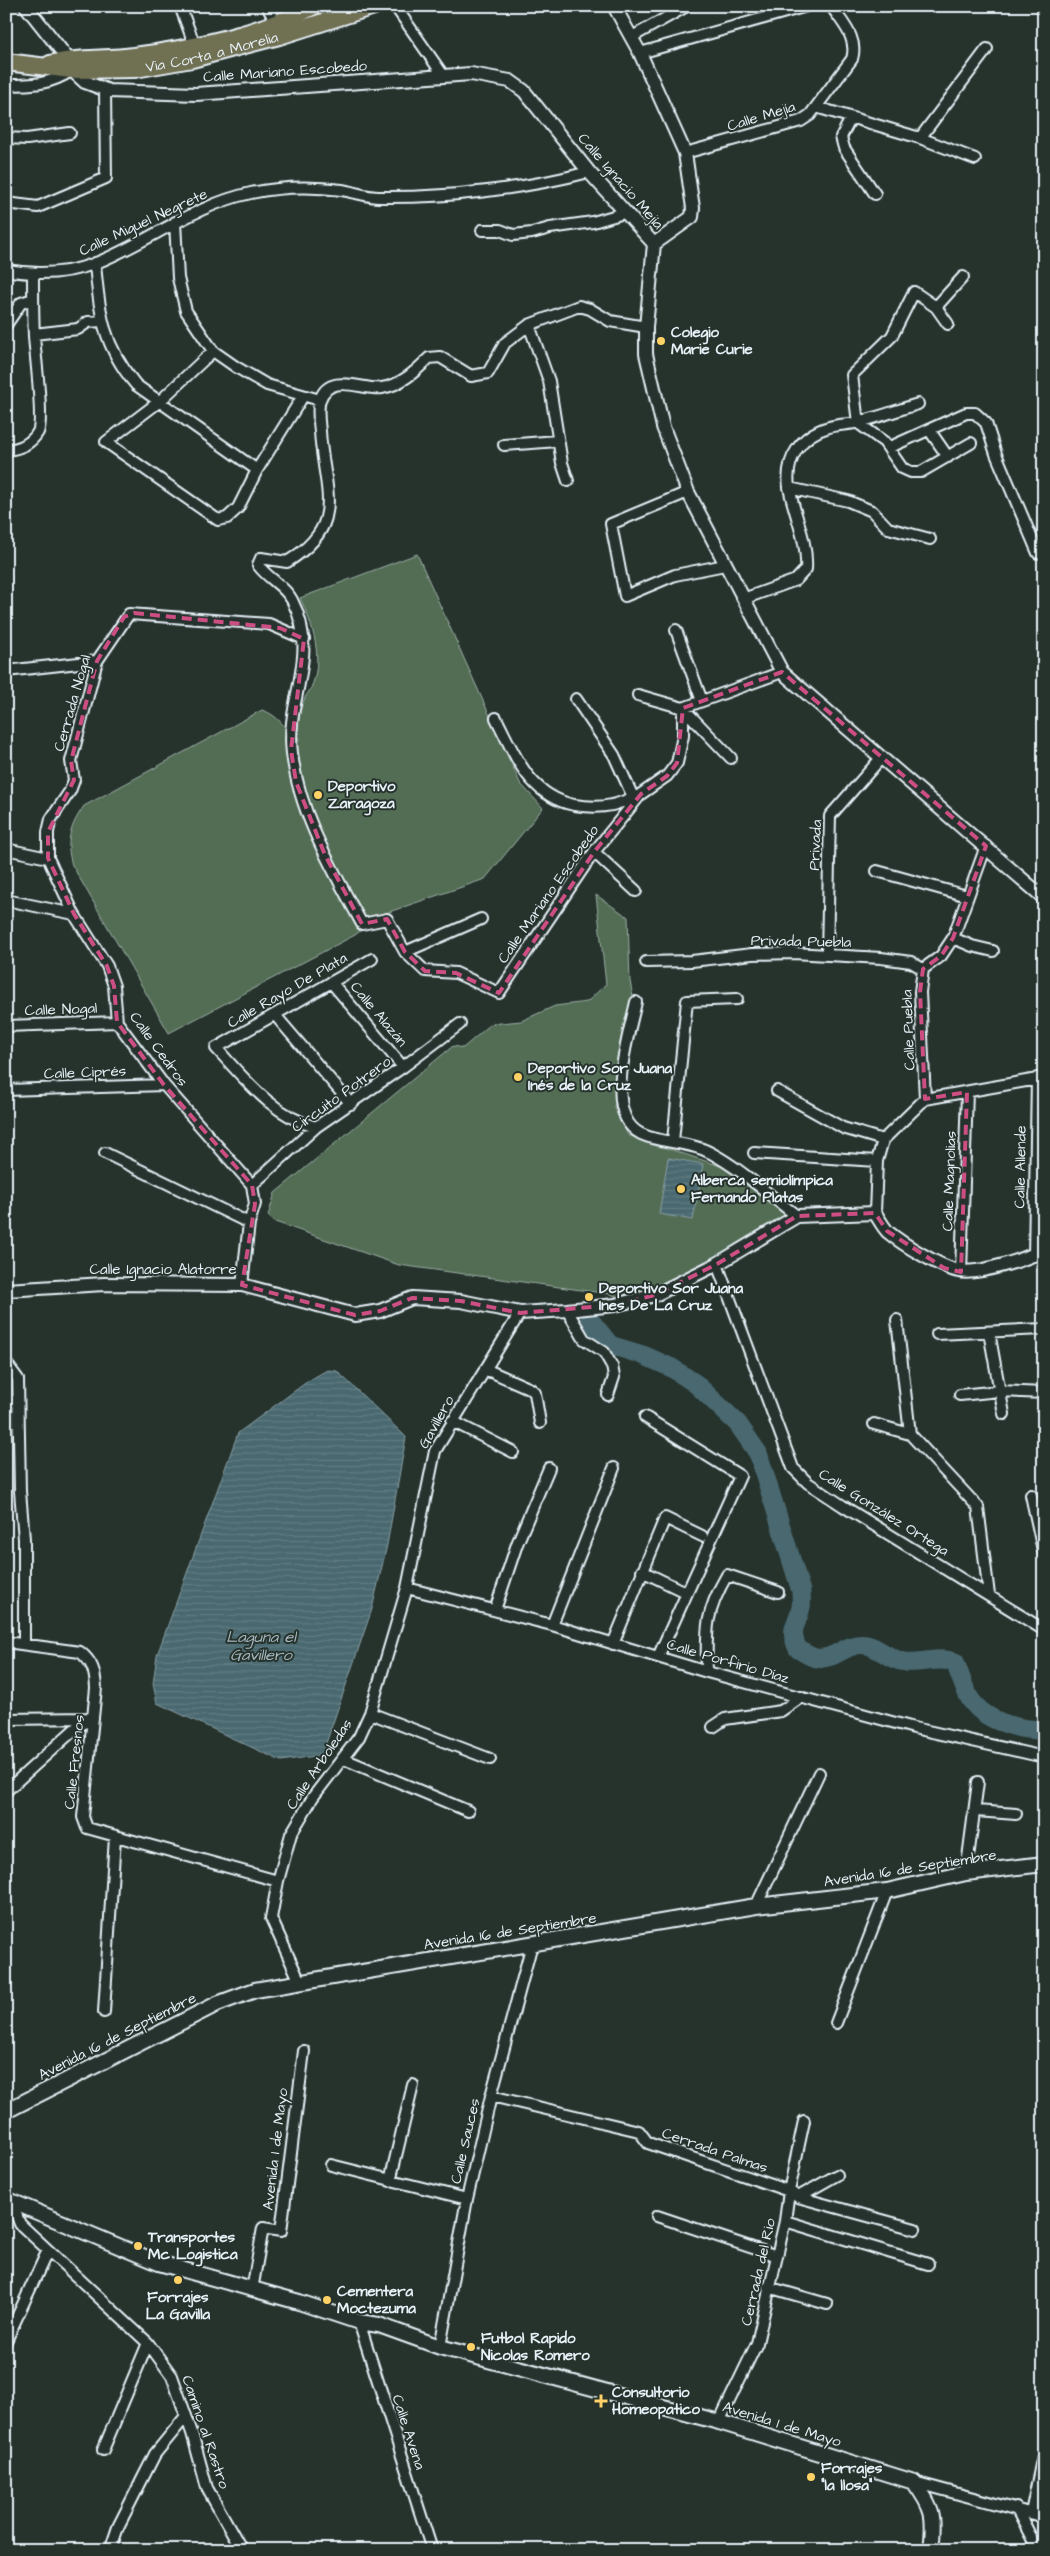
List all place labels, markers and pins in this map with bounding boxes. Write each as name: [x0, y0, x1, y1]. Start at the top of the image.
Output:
place label: Colegio Marie Curie: [671, 322, 753, 360]
marker: Colegio Marie Curie: [655, 335, 667, 347]
place label: Deportivo Zaragoza: [328, 776, 396, 816]
marker: Deportivo Zaragoza: [312, 789, 324, 801]
place label: Deportivo Sor Juana Inés de la Cruz: [528, 1058, 673, 1096]
marker: Deportivo Sor Juana Inés de la Cruz: [512, 1071, 524, 1083]
place label: Alberca semiolímpica Fernando Platas: [691, 1170, 833, 1208]
marker: Alberca semiolímpica Fernando Platas: [675, 1183, 687, 1195]
place label: Deportivo Sor Juana Ines De La Cruz: [599, 1278, 744, 1316]
marker: Deportivo Sor Juana Ines De La Cruz: [583, 1291, 595, 1303]
place label: Transportes Mc Logistica: [147, 2227, 238, 2267]
marker: Transportes Mc Logistica: [132, 2240, 144, 2252]
marker: Forrajes La Gavilla: [172, 2274, 184, 2286]
place label: Cementera Moctezuma: [337, 2281, 416, 2319]
place label: Forrajes La Gavilla: [146, 2287, 211, 2325]
marker: Cementera Moctezuma: [321, 2294, 333, 2306]
place label: Futbol Rapido Nicolas Romero: [481, 2328, 590, 2366]
marker: Futbol Rapido Nicolas Romero: [465, 2341, 477, 2353]
place label: Consultorio Homeopatico: [612, 2382, 701, 2420]
marker: Consultorio Homeopatico: [594, 2394, 608, 2408]
place label: Forrajes "la llosa": [821, 2458, 883, 2496]
marker: Forrajes "la llosa": [805, 2471, 817, 2483]

